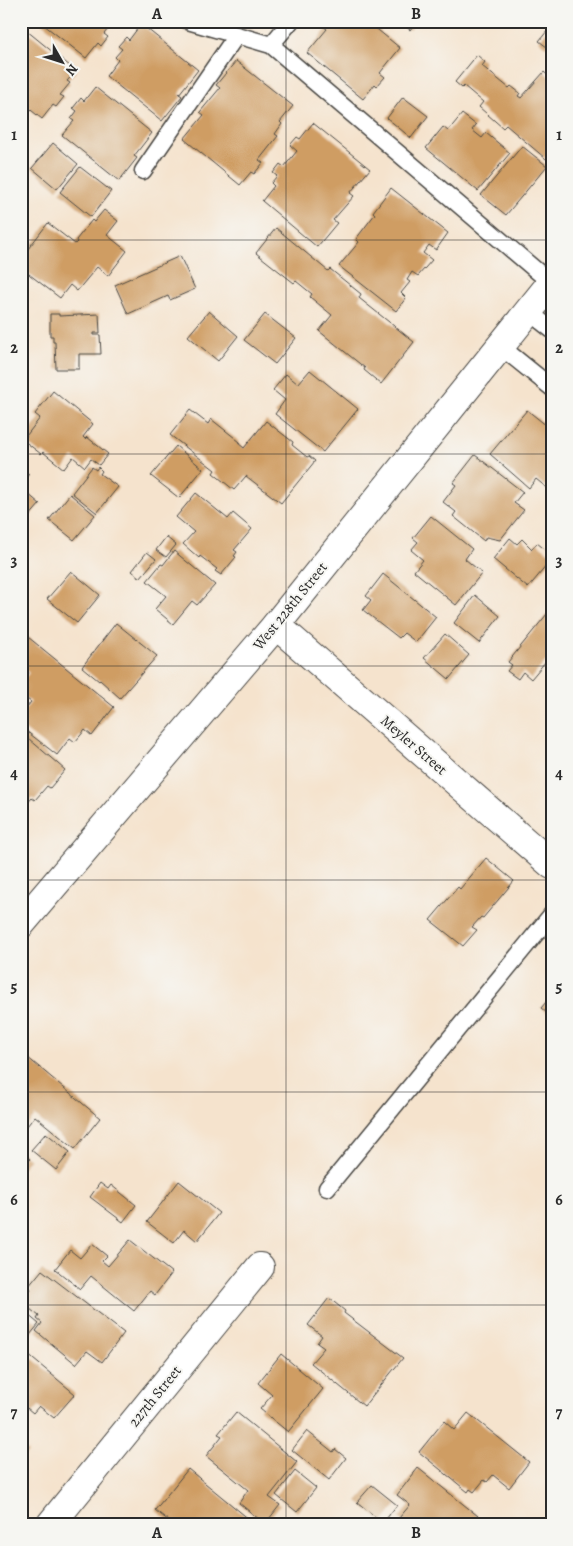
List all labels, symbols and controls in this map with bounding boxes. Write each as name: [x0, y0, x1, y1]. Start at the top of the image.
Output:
text: A: [151, 3, 163, 25]
text: B: [411, 3, 421, 25]
north arrow: [38, 38, 88, 88]
text: N: [61, 60, 82, 80]
text: 1: [11, 124, 17, 146]
text: 1: [556, 124, 562, 146]
text: 2: [10, 337, 18, 359]
text: 2: [555, 337, 563, 359]
text: 3: [11, 550, 18, 572]
text: 3: [556, 550, 563, 572]
street label: West 228th Street: [248, 558, 332, 655]
street label: Meyler Street: [377, 711, 451, 779]
text: 4: [10, 763, 18, 785]
text: 4: [555, 763, 563, 785]
text: 5: [11, 976, 18, 998]
text: 5: [556, 976, 563, 998]
text: 6: [10, 1189, 18, 1211]
text: 6: [555, 1189, 563, 1211]
street label: 227th Street: [124, 1361, 186, 1431]
text: 7: [11, 1402, 18, 1424]
text: 7: [556, 1402, 563, 1424]
text: A: [151, 1522, 163, 1544]
text: B: [411, 1522, 421, 1544]

